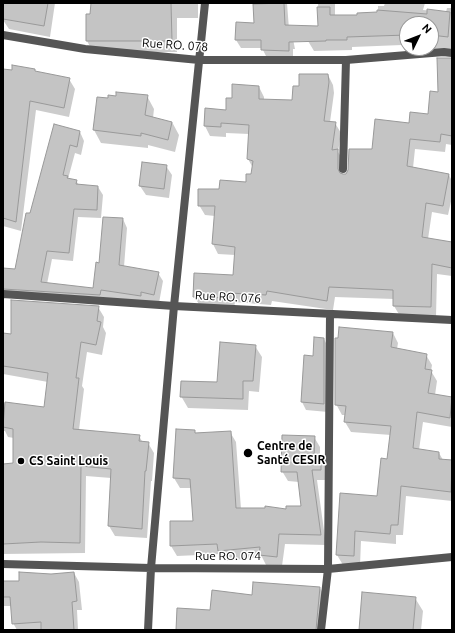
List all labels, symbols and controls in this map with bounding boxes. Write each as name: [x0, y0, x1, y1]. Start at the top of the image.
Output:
north arrow: [399, 16, 439, 56]
text: N: [420, 21, 434, 36]
street label: Rue RO. 078: [141, 36, 209, 54]
street label: Rue RO. 076: [195, 288, 261, 306]
place label: Centre de Santé CESIR: [257, 439, 325, 467]
marker: Centre de Santé CESIR: [242, 447, 254, 459]
place label: CS Saint Louis: [29, 454, 108, 468]
marker: CS Saint Louis: [16, 456, 26, 466]
street label: Rue RO. 074: [195, 549, 261, 563]

